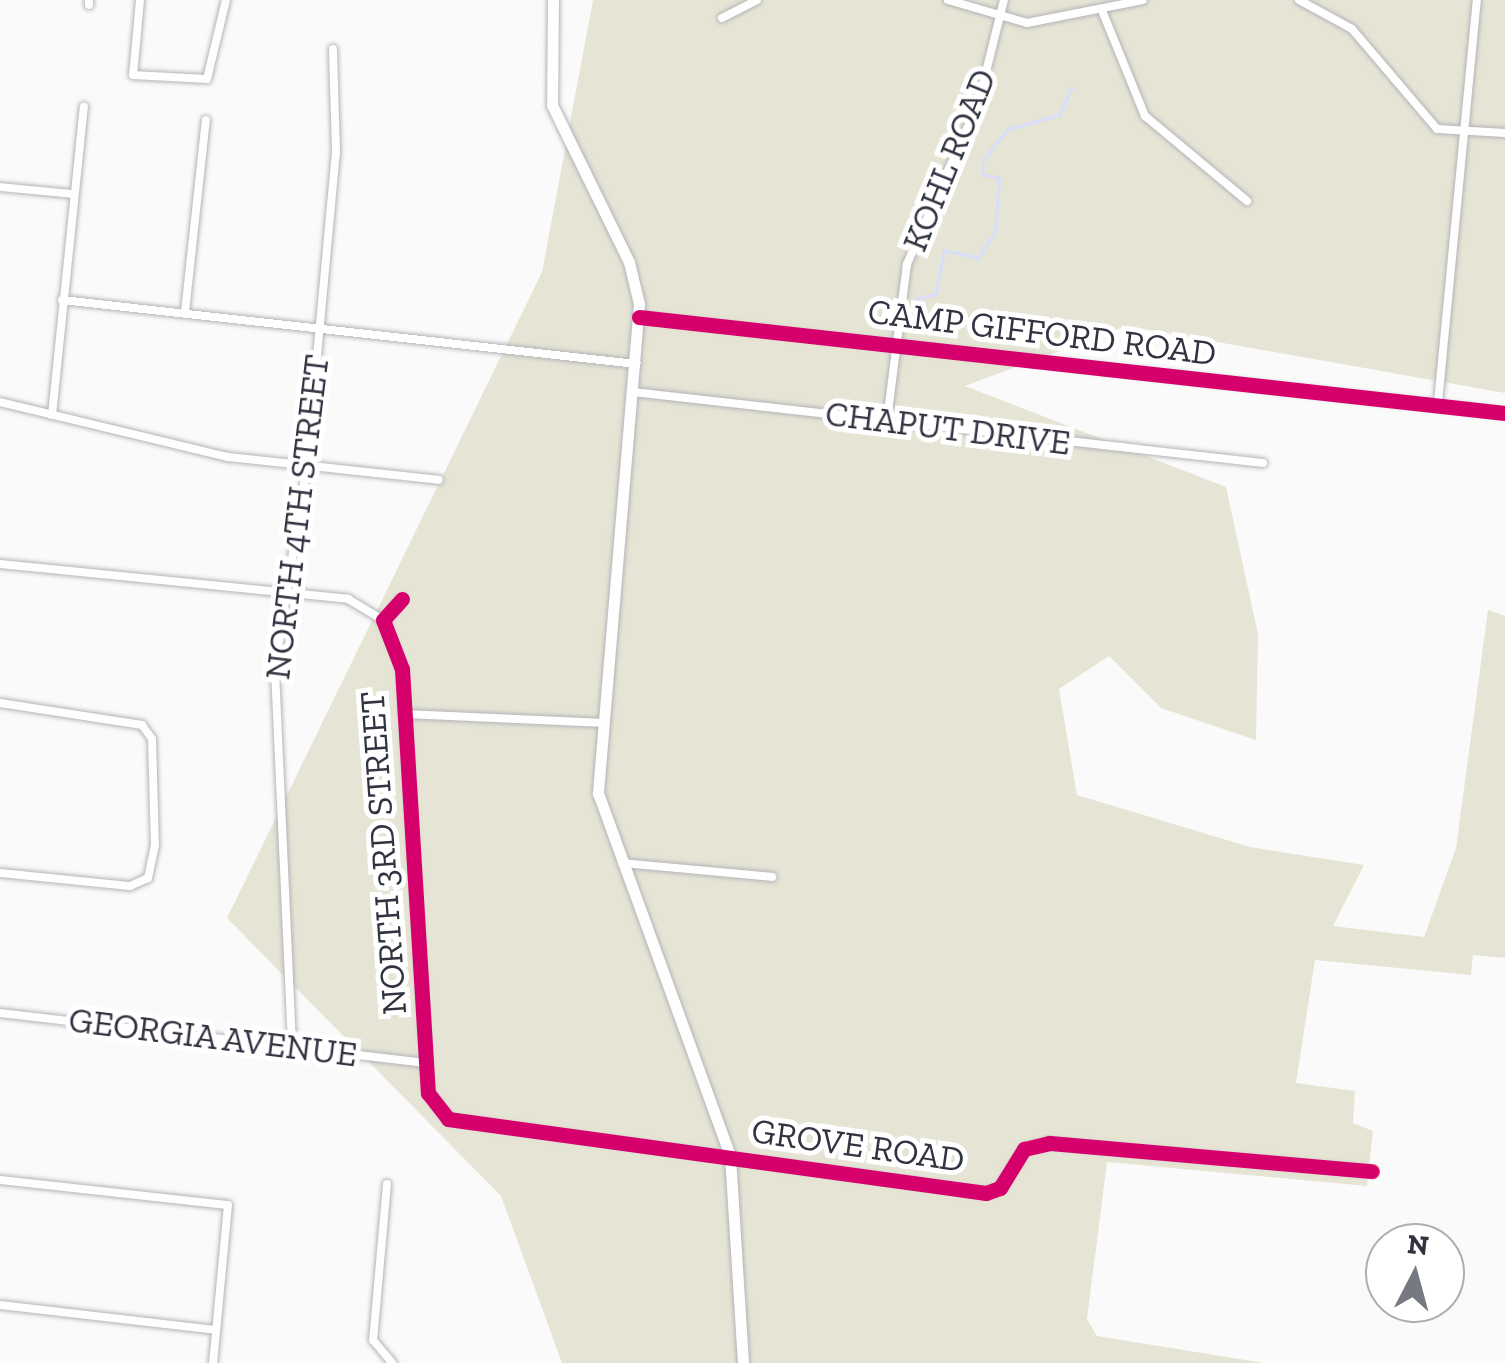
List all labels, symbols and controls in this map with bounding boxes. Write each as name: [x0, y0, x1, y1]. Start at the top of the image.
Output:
street label: KOHL ROAD: [893, 63, 1005, 257]
street label: CAMP GIFFORD ROAD: [865, 290, 1219, 374]
street label: NORTH 4TH STREET: [256, 352, 338, 682]
street label: CHAPUT DRIVE: [823, 392, 1073, 464]
street label: NORTH 3RD STREET: [351, 690, 415, 1016]
street label: GEORGIA AVENUE: [65, 998, 361, 1076]
street label: GROVE ROAD: [749, 1109, 967, 1181]
north arrow: [1365, 1223, 1465, 1323]
text: N: [1406, 1227, 1430, 1262]

